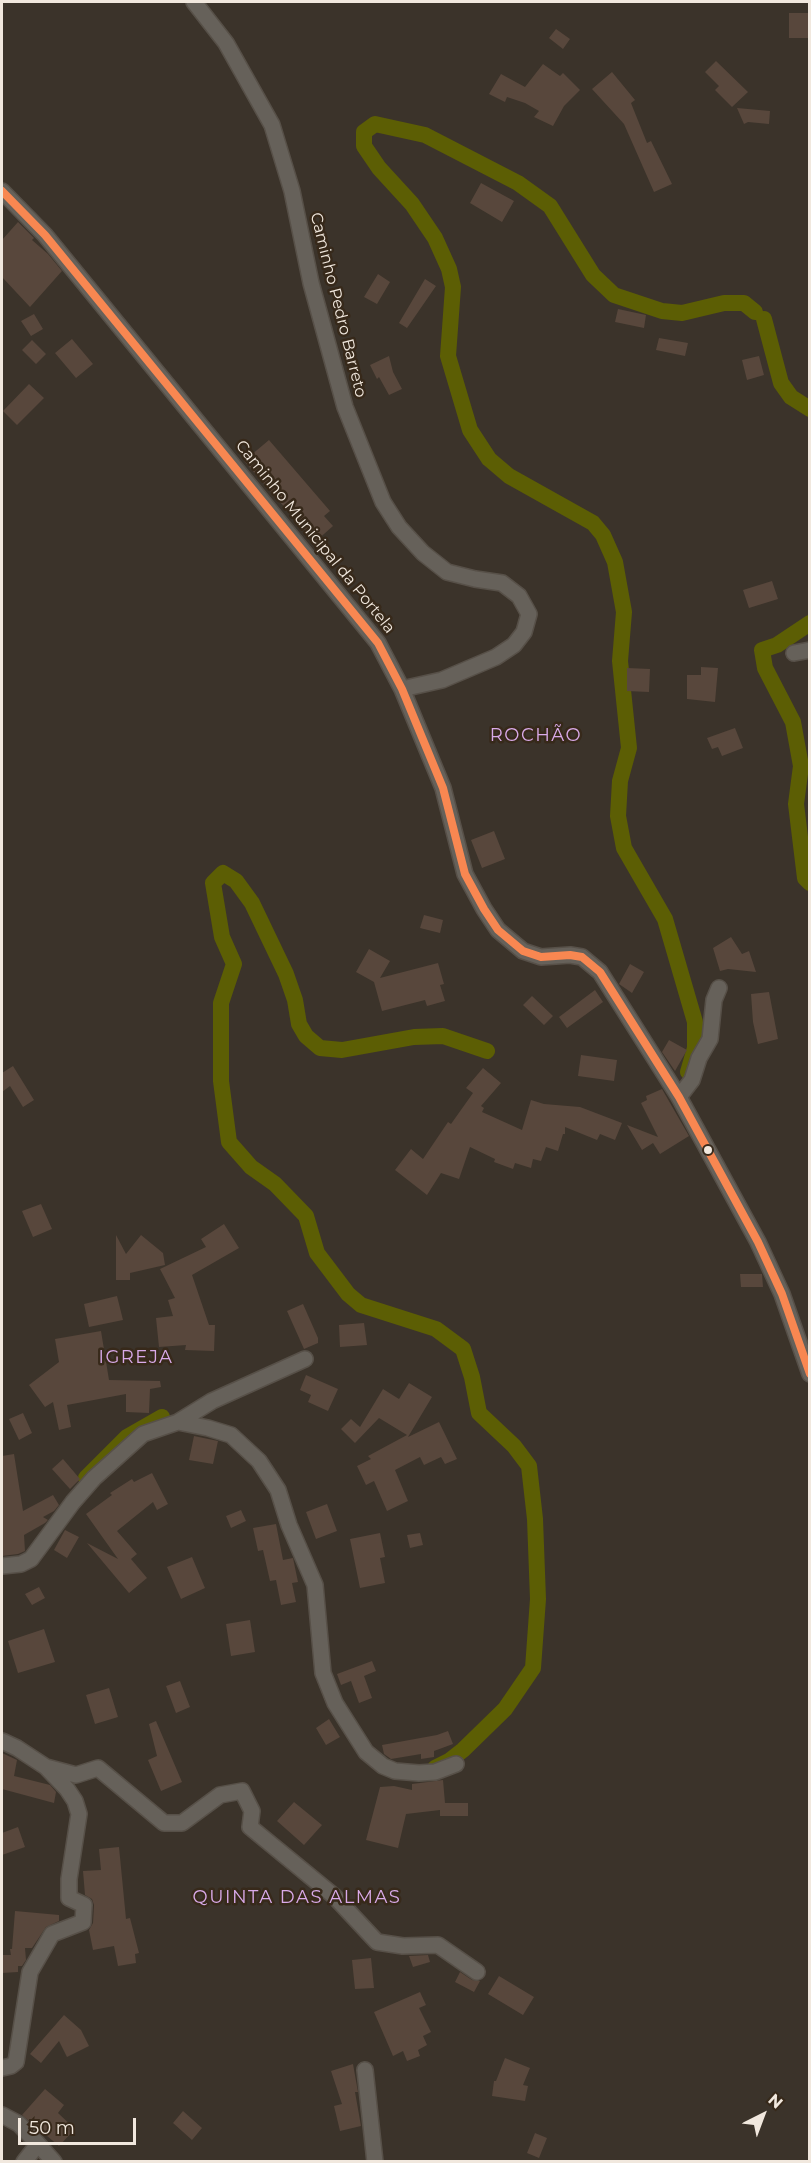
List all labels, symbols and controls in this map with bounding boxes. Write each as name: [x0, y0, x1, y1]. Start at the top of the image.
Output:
street label: Caminho Pedro Barreto: [306, 211, 370, 399]
street label: Caminho Municipal da Portela: [231, 437, 399, 637]
district label: ROCHÃO: [490, 725, 582, 747]
unlabelled marker: [702, 1144, 714, 1156]
district label: IGREJA: [98, 1347, 174, 1369]
district label: QUINTA DAS ALMAS: [193, 1887, 401, 1909]
north arrow: [733, 2085, 793, 2145]
text: N: [764, 2090, 787, 2113]
scale bar: [21, 2106, 140, 2144]
text: 50 m: [29, 2117, 75, 2139]

